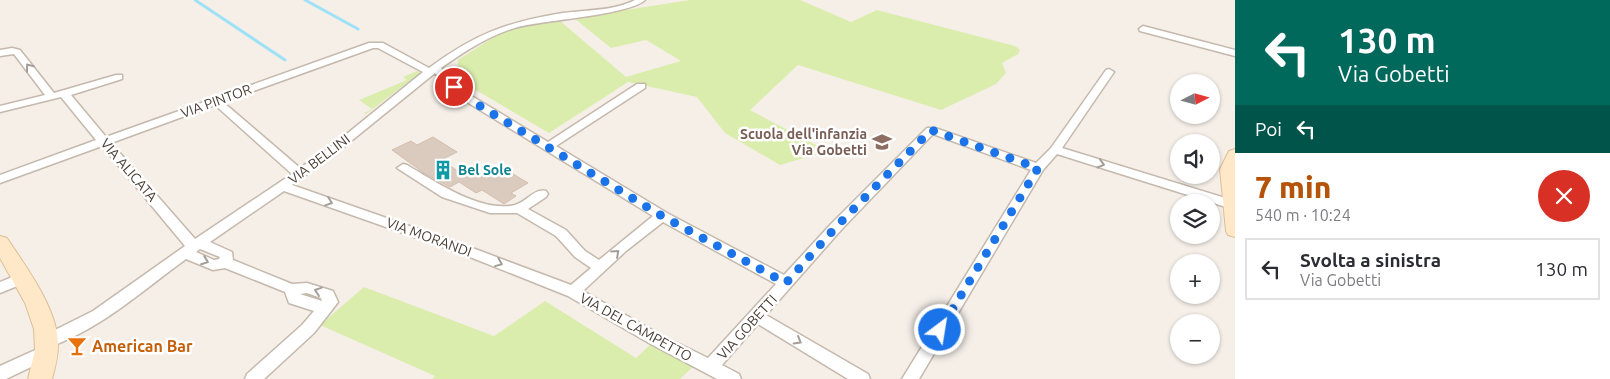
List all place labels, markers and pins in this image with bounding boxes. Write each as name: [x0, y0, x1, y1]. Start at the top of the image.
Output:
pin: [433, 66, 475, 108]
place label: Scuola dell'infanzia Via Gobetti: [740, 126, 867, 158]
school or university icon: Scuola dell'infanzia Via Gobetti: [871, 131, 893, 153]
building icon: Bel Sole: [432, 159, 454, 181]
place label: Bel Sole: [458, 162, 512, 178]
bar icon: American Bar: [66, 335, 88, 357]
place label: American Bar: [92, 337, 193, 355]

